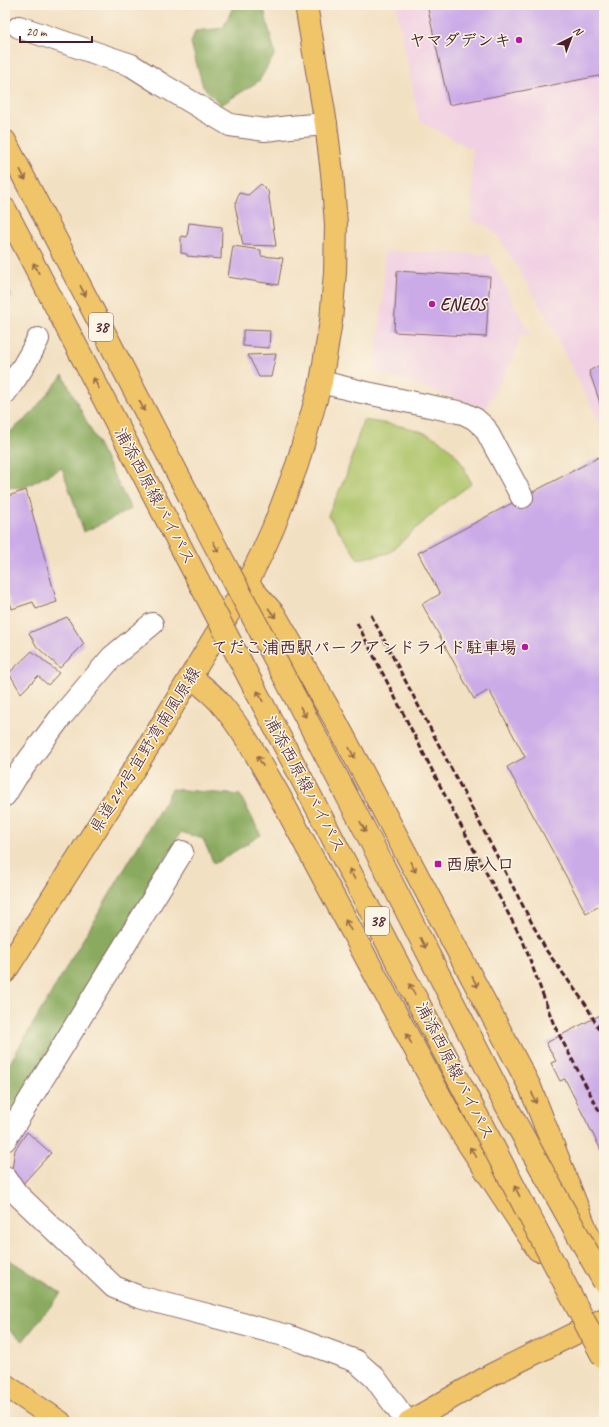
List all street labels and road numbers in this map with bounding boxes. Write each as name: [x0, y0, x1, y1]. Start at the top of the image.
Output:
road number: 38: [89, 313, 113, 341]
street label: 浦添西原線バイパス: [110, 424, 200, 568]
street label: 県道241号宜野湾南風原線: [85, 663, 205, 837]
street label: 浦添西原線バイパス: [260, 712, 350, 856]
road number: 38: [365, 907, 389, 935]
street label: 浦添西原線バイパス: [411, 998, 499, 1144]

